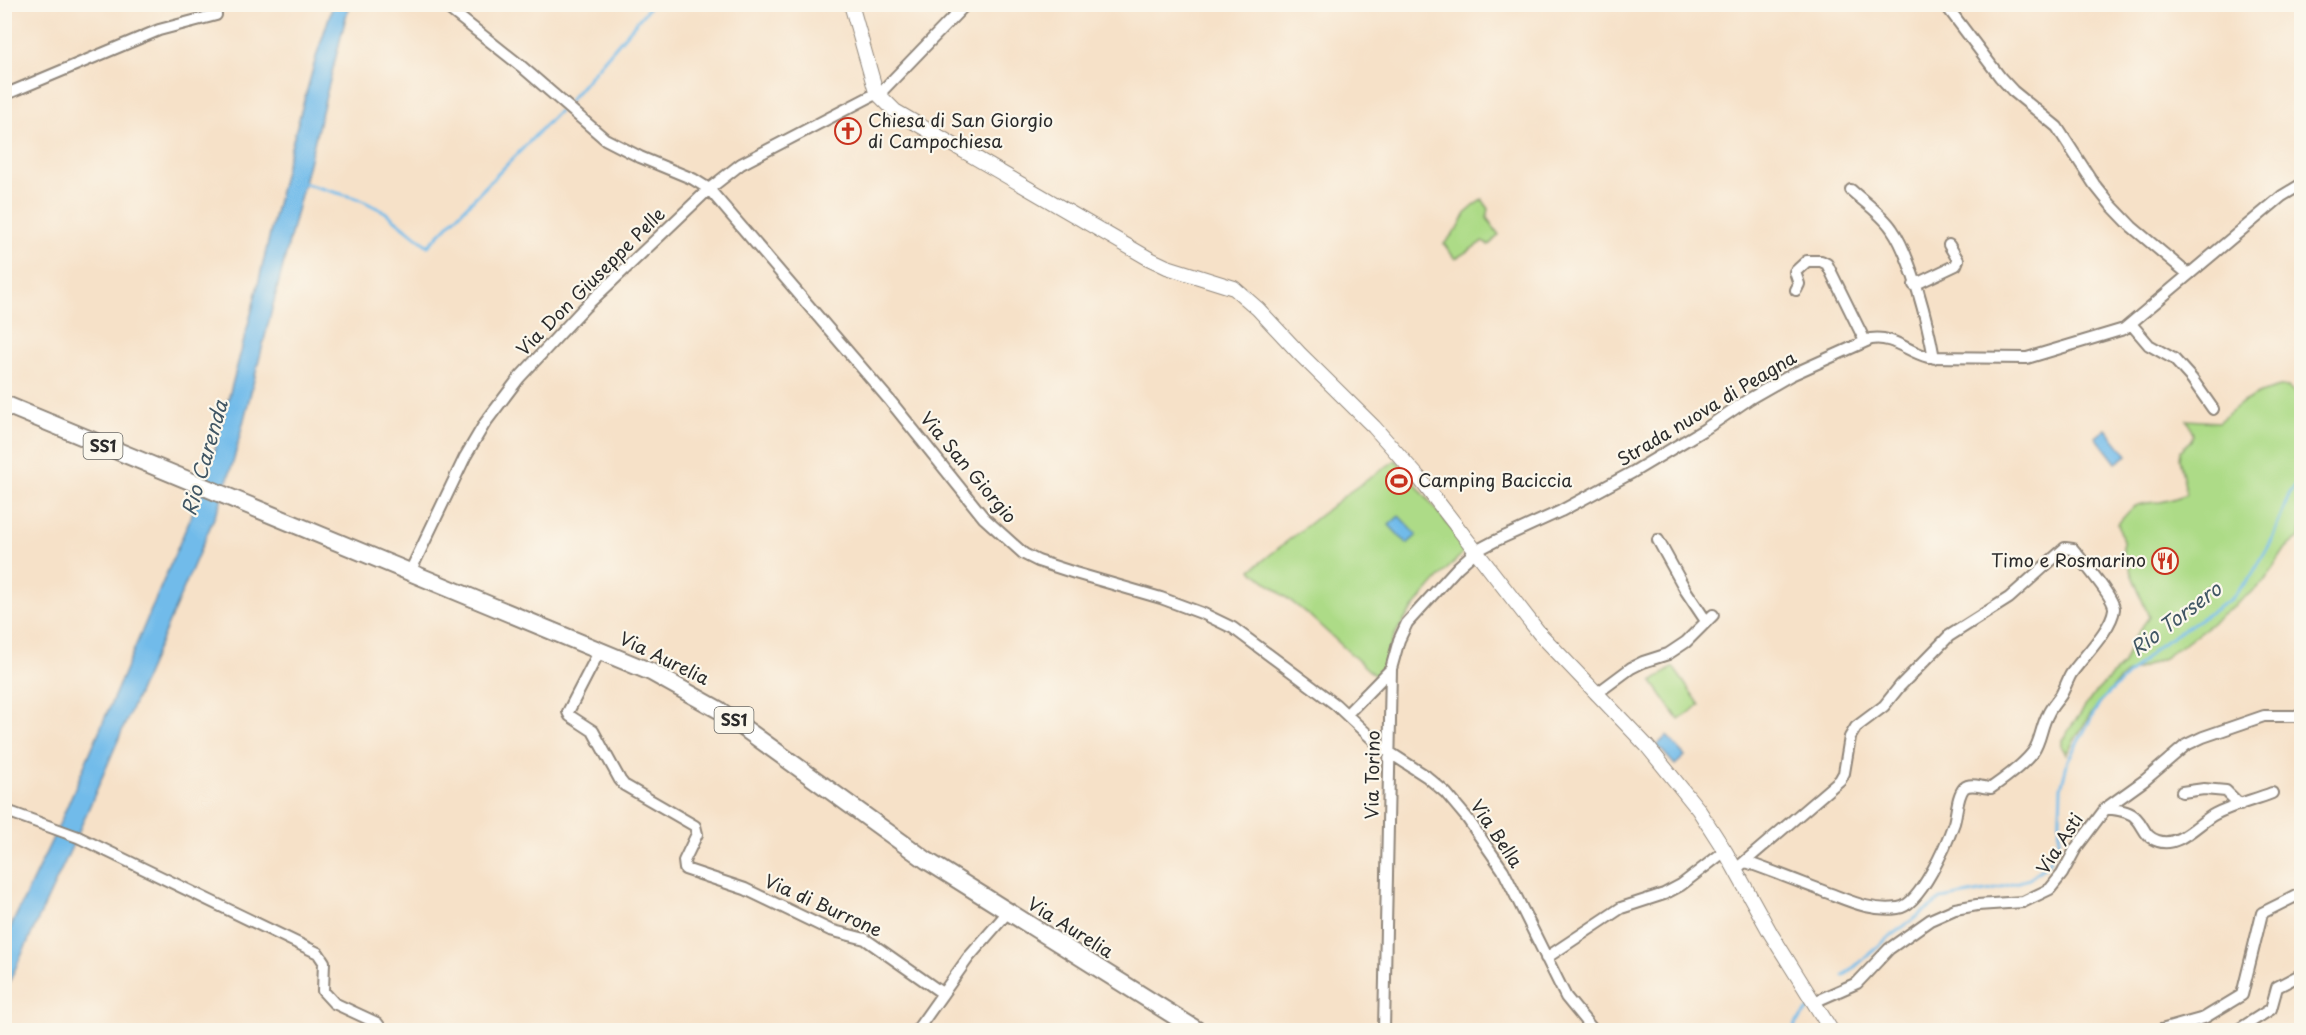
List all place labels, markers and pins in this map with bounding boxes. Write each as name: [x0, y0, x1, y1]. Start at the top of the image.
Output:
place label: Chiesa di San Giorgio di Campochiesa: [868, 106, 1053, 154]
church icon: Chiesa di San Giorgio di Campochiesa: [833, 116, 863, 146]
sports icon: Camping Baciccia: [1384, 466, 1414, 496]
place label: Camping Baciccia: [1418, 466, 1572, 493]
place label: Timo e Rosmarino: [1991, 546, 2146, 573]
restaurant icon: Timo e Rosmarino: [2150, 546, 2180, 576]

